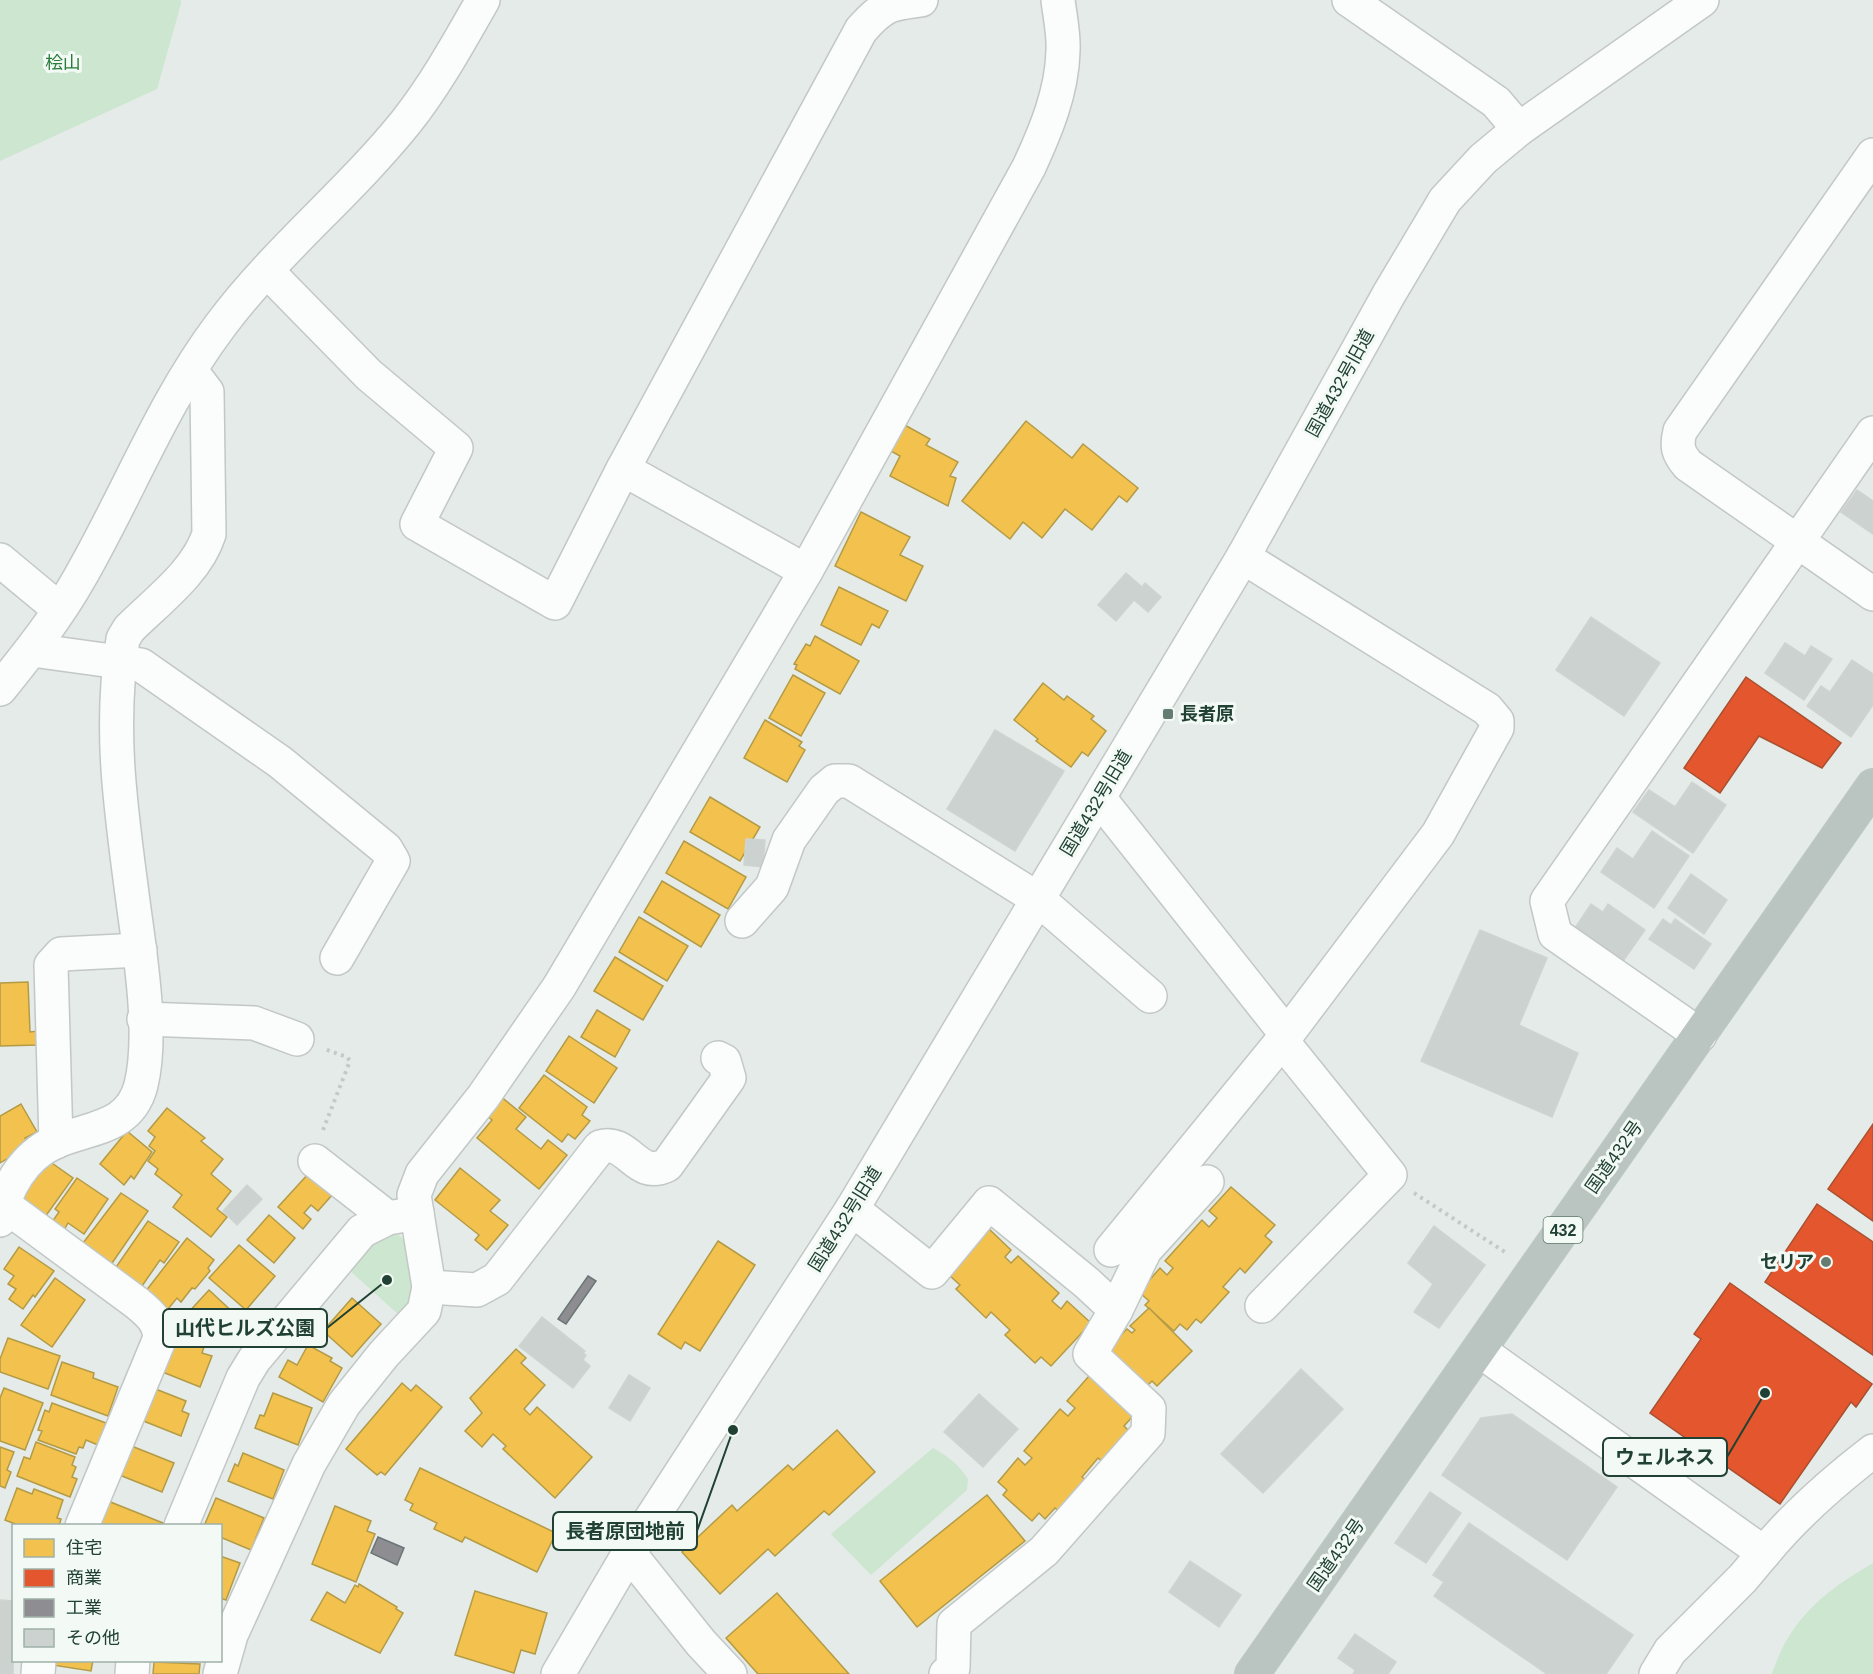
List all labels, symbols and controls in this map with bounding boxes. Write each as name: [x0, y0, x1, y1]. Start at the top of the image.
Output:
park label: 桧山: [45, 53, 81, 73]
street label: 国道432号旧道: [1302, 326, 1378, 440]
place label: 長者原: [1180, 704, 1234, 724]
marker: 長者原: [1161, 707, 1175, 721]
street label: 国道432号旧道: [1057, 746, 1135, 860]
street label: 国道432号: [1582, 1117, 1646, 1197]
street label: 国道432号旧道: [805, 1163, 885, 1275]
road number: 432: [1544, 1217, 1582, 1243]
place label: セリア: [1760, 1252, 1814, 1272]
marker: セリア: [1819, 1255, 1833, 1269]
callout: 山代ヒルズ公園: [163, 1309, 327, 1347]
text: 山代ヒルズ公園: [175, 1317, 315, 1339]
callout: ウェルネス: [1603, 1438, 1727, 1476]
text: ウェルネス: [1615, 1446, 1715, 1468]
callout: 長者原団地前: [553, 1512, 697, 1550]
street label: 国道432号: [1304, 1515, 1368, 1595]
text: 長者原団地前: [565, 1520, 685, 1542]
legend: [12, 1524, 222, 1662]
text: 住宅: [66, 1538, 102, 1558]
text: 商業: [66, 1568, 102, 1588]
text: 工業: [66, 1598, 102, 1618]
text: その他: [66, 1628, 120, 1648]

